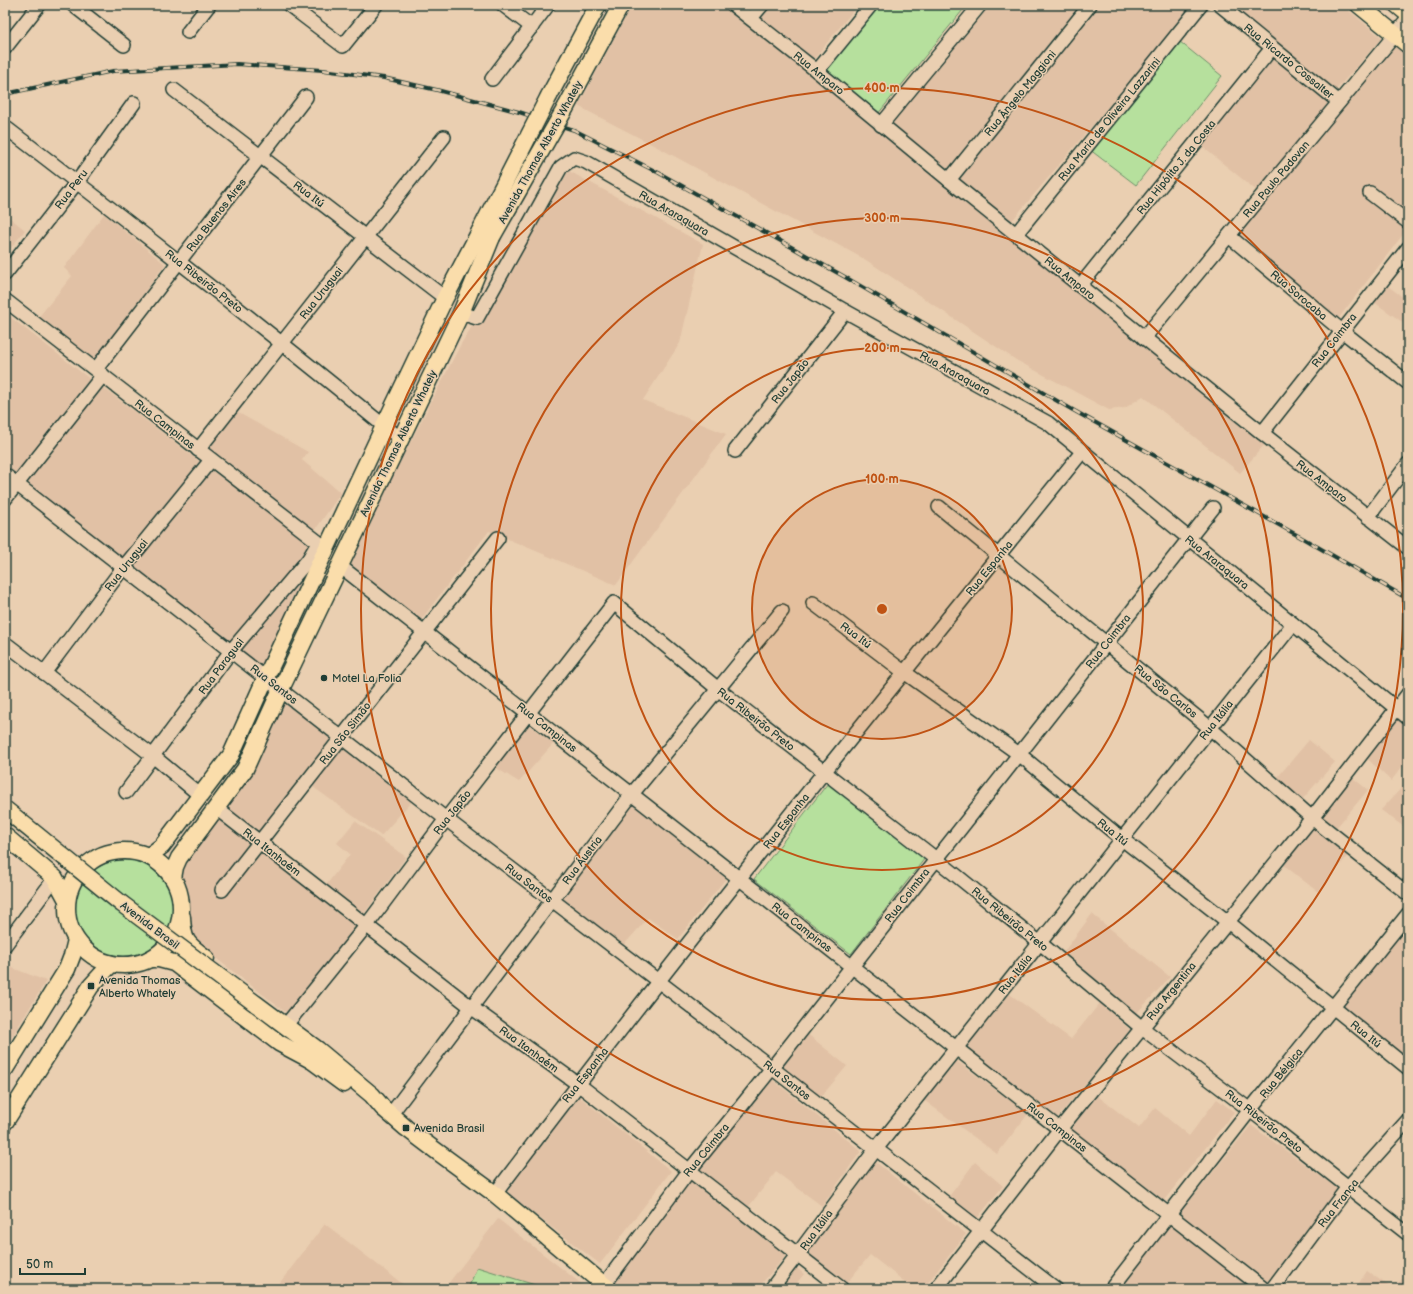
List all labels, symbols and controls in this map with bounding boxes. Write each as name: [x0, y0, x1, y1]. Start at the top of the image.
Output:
street label: Rua Ricardo Cossalter: [1241, 21, 1337, 102]
street label: Rua Ângelo Maggioni: [982, 48, 1059, 139]
street label: Rua Amparo: [791, 49, 847, 98]
street label: Rua Maria de Oliveira Lazzarini: [1056, 55, 1163, 184]
street label: Avenida Thomas Alberto Whately: [496, 79, 585, 226]
text: 400 m: [864, 81, 900, 96]
street label: Rua Hipólito J. da Costa: [1134, 117, 1219, 217]
street label: Rua Paulo Padovan: [1240, 138, 1312, 220]
street label: Rua Peru: [52, 167, 91, 212]
street label: Rua Buenos Aires: [184, 176, 249, 254]
street label: Rua Itú: [290, 178, 327, 210]
street label: Rua Araraquara: [636, 188, 711, 239]
text: 300 m: [864, 211, 900, 226]
street label: Rua Ribeirão Preto: [162, 247, 245, 316]
street label: Rua Amparo: [1042, 254, 1098, 303]
street label: Rua Uruguai: [297, 265, 346, 322]
street label: Rua Sorocaba: [1268, 268, 1330, 323]
street label: Rua Coimbra: [1309, 311, 1360, 370]
text: 200 m: [864, 341, 900, 356]
street label: Rua Araraquara: [917, 349, 992, 398]
street label: Rua Japão: [769, 356, 812, 406]
street label: Avenida Thomas Alberto Whately: [357, 368, 440, 518]
street label: Rua Campinas: [132, 397, 198, 452]
street label: Rua Amparo: [1293, 457, 1350, 505]
text: 100 m: [865, 472, 899, 487]
street label: Rua Araraquara: [1182, 533, 1251, 592]
street label: Rua Uruguai: [102, 537, 151, 594]
street label: Rua Espanha: [963, 538, 1016, 598]
centre of rings: [875, 602, 889, 616]
street label: Rua Coimbra: [1083, 612, 1134, 671]
street label: Rua Itú: [837, 619, 874, 651]
street label: Rua Paraguai: [196, 636, 247, 697]
street label: Rua Santos: [247, 662, 300, 707]
street label: Rua São Carlos: [1132, 662, 1200, 721]
place label: Motel La Folia: [332, 672, 402, 685]
marker: Motel La Folia: [319, 673, 329, 683]
street label: Rua Ribeirão Preto: [714, 685, 797, 754]
street label: Rua Itália: [1197, 698, 1236, 743]
street label: Rua São Simão: [317, 699, 374, 767]
street label: Rua Campinas: [514, 700, 580, 755]
street label: Rua Japão: [431, 787, 474, 837]
street label: Rua Espanha: [761, 791, 812, 852]
street label: Rua Itú: [1095, 816, 1131, 849]
street label: Rua Itanhaém: [240, 826, 303, 879]
street label: Rua Áustria: [559, 833, 605, 887]
street label: Rua Santos: [502, 861, 556, 906]
street label: Rua Coimbra: [882, 866, 933, 925]
street label: Rua Ribeirão Preto: [969, 885, 1051, 954]
street label: Avenida Brasil: [118, 899, 182, 952]
street label: Rua Campinas: [769, 900, 835, 955]
street label: Rua Itália: [996, 952, 1035, 997]
street label: Rua Argentina: [1144, 960, 1199, 1023]
place label: Avenida Thomas Alberto Whately: [99, 974, 181, 1000]
marker: Avenida Thomas Alberto Whately: [86, 981, 96, 991]
street label: Rua Itú: [1348, 1018, 1384, 1051]
street label: Rua Itanhaém: [497, 1024, 561, 1075]
street label: Rua Espanha: [560, 1045, 611, 1106]
street label: Rua Bélgica: [1257, 1046, 1306, 1101]
street label: Rua Santos: [760, 1058, 813, 1103]
street label: Rua Ribeirão Preto: [1222, 1087, 1305, 1156]
street label: Rua Campinas: [1024, 1100, 1090, 1155]
street label: Rua Coimbra: [681, 1121, 732, 1180]
place label: Avenida Brasil: [414, 1122, 484, 1135]
marker: Avenida Brasil: [401, 1123, 411, 1133]
street label: Rua França: [1315, 1176, 1361, 1230]
street label: Rua Itália: [797, 1207, 836, 1253]
scale bar: [20, 1250, 85, 1276]
text: 50 m: [26, 1257, 53, 1272]

